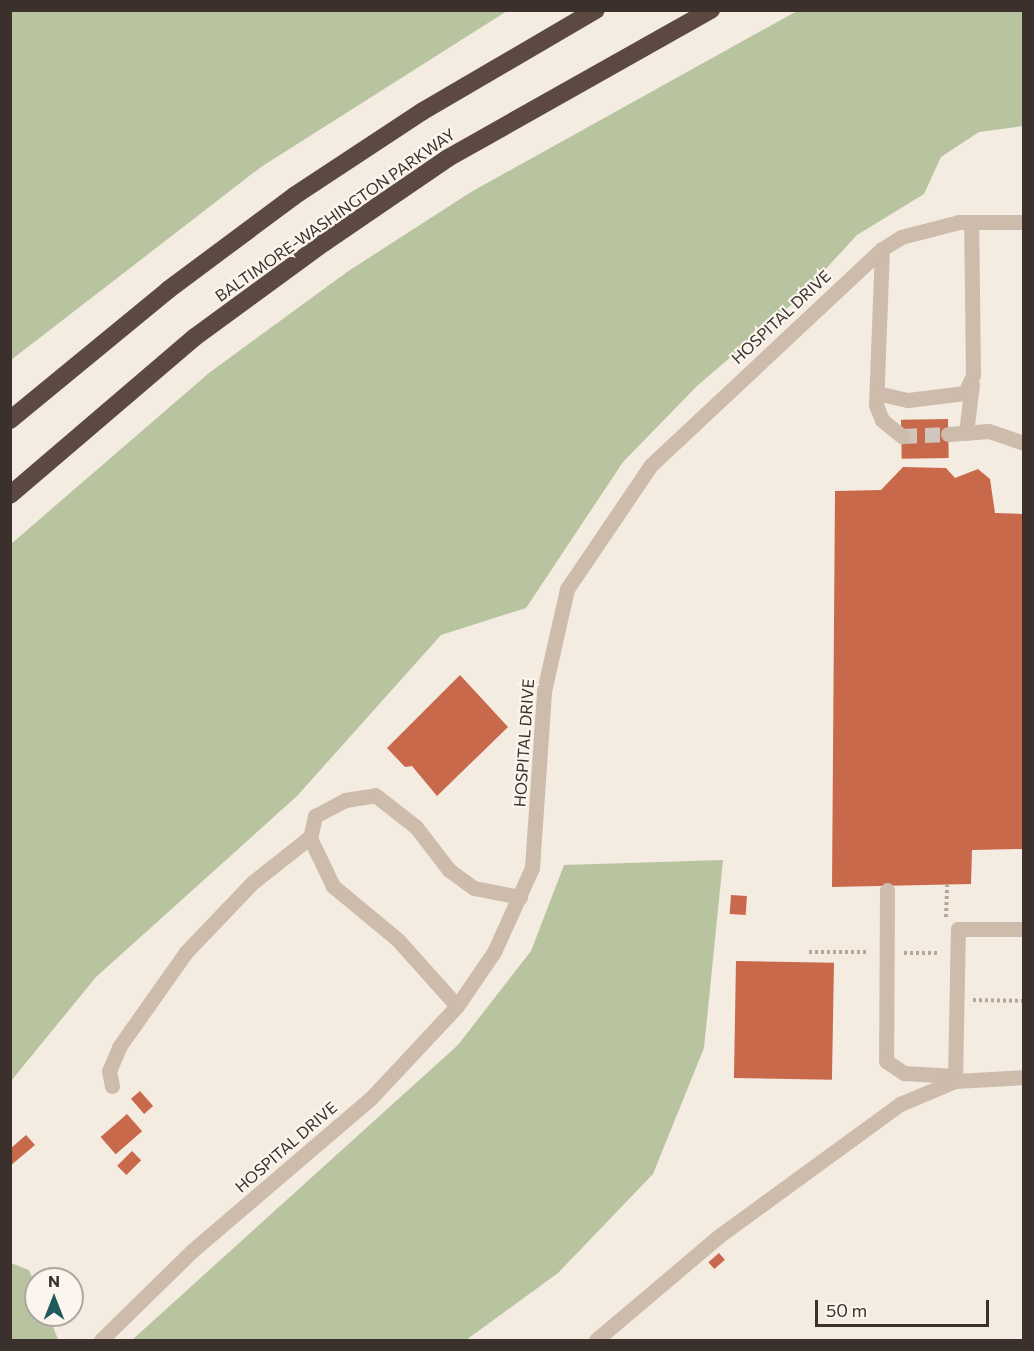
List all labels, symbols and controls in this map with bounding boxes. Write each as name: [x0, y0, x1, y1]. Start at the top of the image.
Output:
street label: BALTIMORE-WASHINGTON PARKWAY: [211, 124, 459, 306]
street label: HOSPITAL DRIVE: [727, 266, 835, 368]
street label: HOSPITAL DRIVE: [510, 678, 538, 808]
street label: HOSPITAL DRIVE: [231, 1098, 341, 1196]
north arrow: [24, 1267, 84, 1327]
text: N: [48, 1271, 60, 1290]
scale bar: [818, 1288, 992, 1326]
text: 50 m: [826, 1299, 867, 1321]

